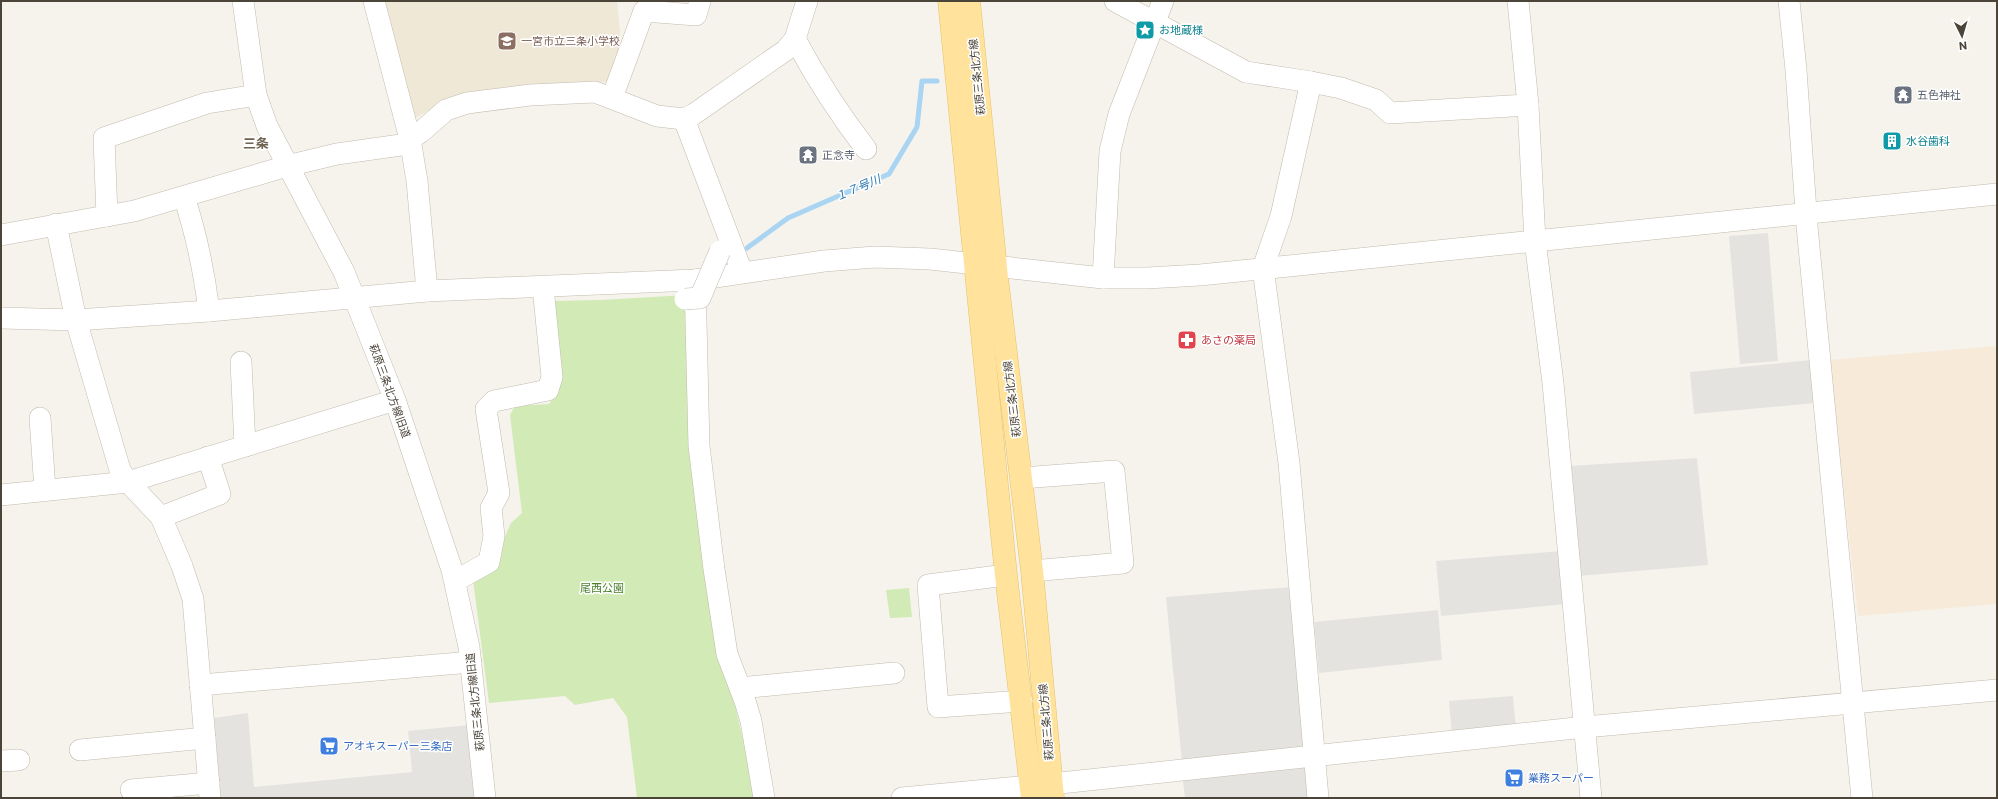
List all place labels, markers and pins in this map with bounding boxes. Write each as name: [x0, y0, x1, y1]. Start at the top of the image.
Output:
place icon: お地蔵様: [1134, 19, 1156, 41]
place label: お地蔵様: [1159, 23, 1203, 36]
school or university icon: 一宮市立三条小学校: [496, 30, 518, 52]
place label: 一宮市立三条小学校: [521, 34, 620, 47]
temple icon: 五色神社: [1892, 84, 1914, 106]
place label: 五色神社: [1917, 88, 1961, 101]
building icon: 水谷歯科: [1881, 130, 1903, 152]
place label: 水谷歯科: [1906, 134, 1950, 147]
temple icon: 正念寺: [797, 144, 819, 166]
place label: 正念寺: [822, 148, 855, 161]
pharmacy icon: あさの薬局: [1176, 329, 1198, 351]
place label: あさの薬局: [1201, 333, 1256, 346]
supermarket icon: アオキスーパー三条店: [318, 735, 340, 757]
place label: アオキスーパー三条店: [343, 739, 453, 752]
supermarket icon: 業務スーパー: [1503, 767, 1525, 789]
place label: 業務スーパー: [1528, 771, 1594, 784]

